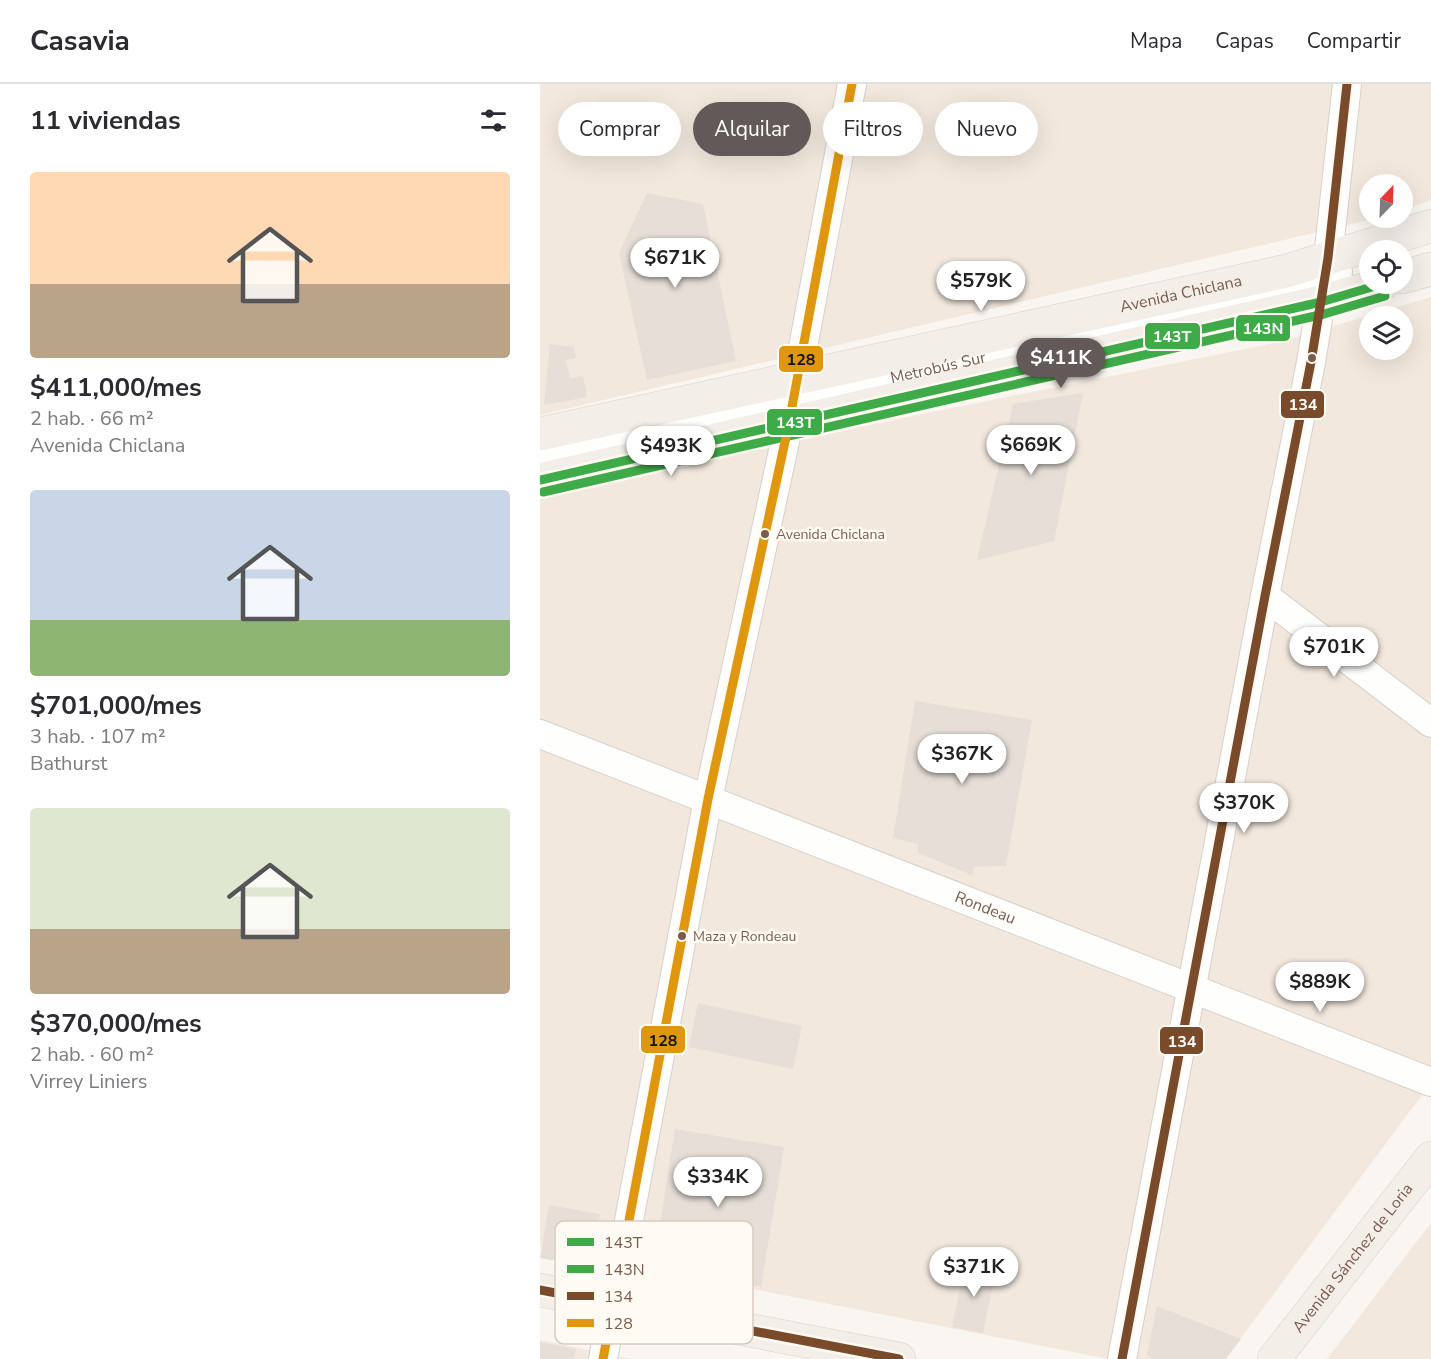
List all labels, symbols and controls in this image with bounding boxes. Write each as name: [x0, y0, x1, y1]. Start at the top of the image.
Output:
text: Casavia: [30, 22, 130, 60]
text: Mapa: [1130, 27, 1182, 55]
text: Capas: [1215, 27, 1274, 55]
text: Compartir: [1307, 27, 1401, 55]
chip: Comprar: [558, 102, 681, 156]
chip: Alquilar: [693, 102, 811, 156]
chip: Filtros: [823, 102, 923, 156]
chip: Nuevo: [935, 102, 1038, 156]
text: 11 viviendas: [30, 103, 181, 138]
icon: filters: [477, 104, 510, 137]
north arrow: [1359, 174, 1413, 228]
map controls: [1359, 174, 1413, 360]
icon: home: [216, 211, 324, 319]
pin: $671K: [633, 238, 717, 289]
button: locate: [1359, 240, 1413, 294]
text: $671K: [644, 244, 706, 271]
pin: $579K: [939, 261, 1023, 312]
text: $579K: [950, 267, 1012, 294]
street label: Avenida Chiclana: [1118, 270, 1244, 318]
button: layers: [1359, 306, 1413, 360]
line badge: 143N: [1235, 314, 1291, 342]
text: 143N: [1243, 318, 1283, 340]
line badge: 143T: [1144, 322, 1201, 350]
text: 143T: [1153, 326, 1191, 348]
pin: $411K: [1019, 338, 1103, 389]
text: $411K: [1030, 344, 1092, 371]
line badge: 128: [778, 345, 824, 373]
street label: Metrobús Sur: [888, 346, 988, 389]
text: 128: [787, 349, 815, 371]
unlabelled marker: [1306, 352, 1318, 364]
text: $411,000/mes: [30, 370, 202, 405]
line badge: 134: [1280, 390, 1325, 419]
text: 134: [1289, 394, 1318, 416]
text: 2 hab. · 66 m²: [30, 405, 154, 432]
line badge: 143T: [766, 408, 823, 436]
text: 143T: [776, 412, 814, 434]
pin: $669K: [989, 425, 1073, 476]
pin: $493K: [629, 426, 713, 477]
text: $669K: [1000, 431, 1062, 458]
text: Avenida Chiclana: [30, 432, 185, 459]
text: $493K: [640, 432, 702, 459]
place label: Avenida Chiclana: [776, 525, 885, 544]
marker: Avenida Chiclana: [759, 528, 771, 540]
icon: home: [216, 529, 324, 637]
pin: $701K: [1292, 627, 1376, 678]
text: $701K: [1303, 633, 1365, 660]
text: $701,000/mes: [30, 688, 202, 723]
text: 3 hab. · 107 m²: [30, 723, 166, 750]
pin: $367K: [920, 734, 1004, 785]
text: $367K: [931, 740, 993, 767]
text: Bathurst: [30, 750, 107, 777]
pin: $370K: [1202, 783, 1286, 834]
text: $370K: [1213, 789, 1275, 816]
icon: home: [216, 847, 324, 955]
street label: Rondeau: [952, 886, 1019, 930]
place label: Maza y Rondeau: [693, 927, 796, 946]
marker: Maza y Rondeau: [676, 930, 688, 942]
pin: $889K: [1278, 962, 1362, 1013]
text: $889K: [1289, 968, 1351, 995]
text: $370,000/mes: [30, 1006, 202, 1041]
line badge: 128: [640, 1025, 686, 1054]
line badge: 134: [1159, 1026, 1204, 1055]
text: 128: [649, 1030, 677, 1052]
text: 134: [1168, 1031, 1197, 1053]
text: 2 hab. · 60 m²: [30, 1041, 154, 1068]
text: Virrey Liniers: [30, 1068, 147, 1095]
pin: $334K: [676, 1157, 760, 1208]
text: $334K: [687, 1163, 749, 1190]
street label: Avenida Sánchez de Loria: [1287, 1179, 1418, 1337]
legend: [555, 1221, 753, 1344]
text: 143T: [604, 1232, 643, 1254]
pin: $371K: [932, 1247, 1016, 1298]
text: $371K: [943, 1253, 1005, 1280]
text: 143N: [604, 1259, 645, 1281]
text: 134: [604, 1286, 633, 1308]
text: 128: [604, 1313, 633, 1335]

